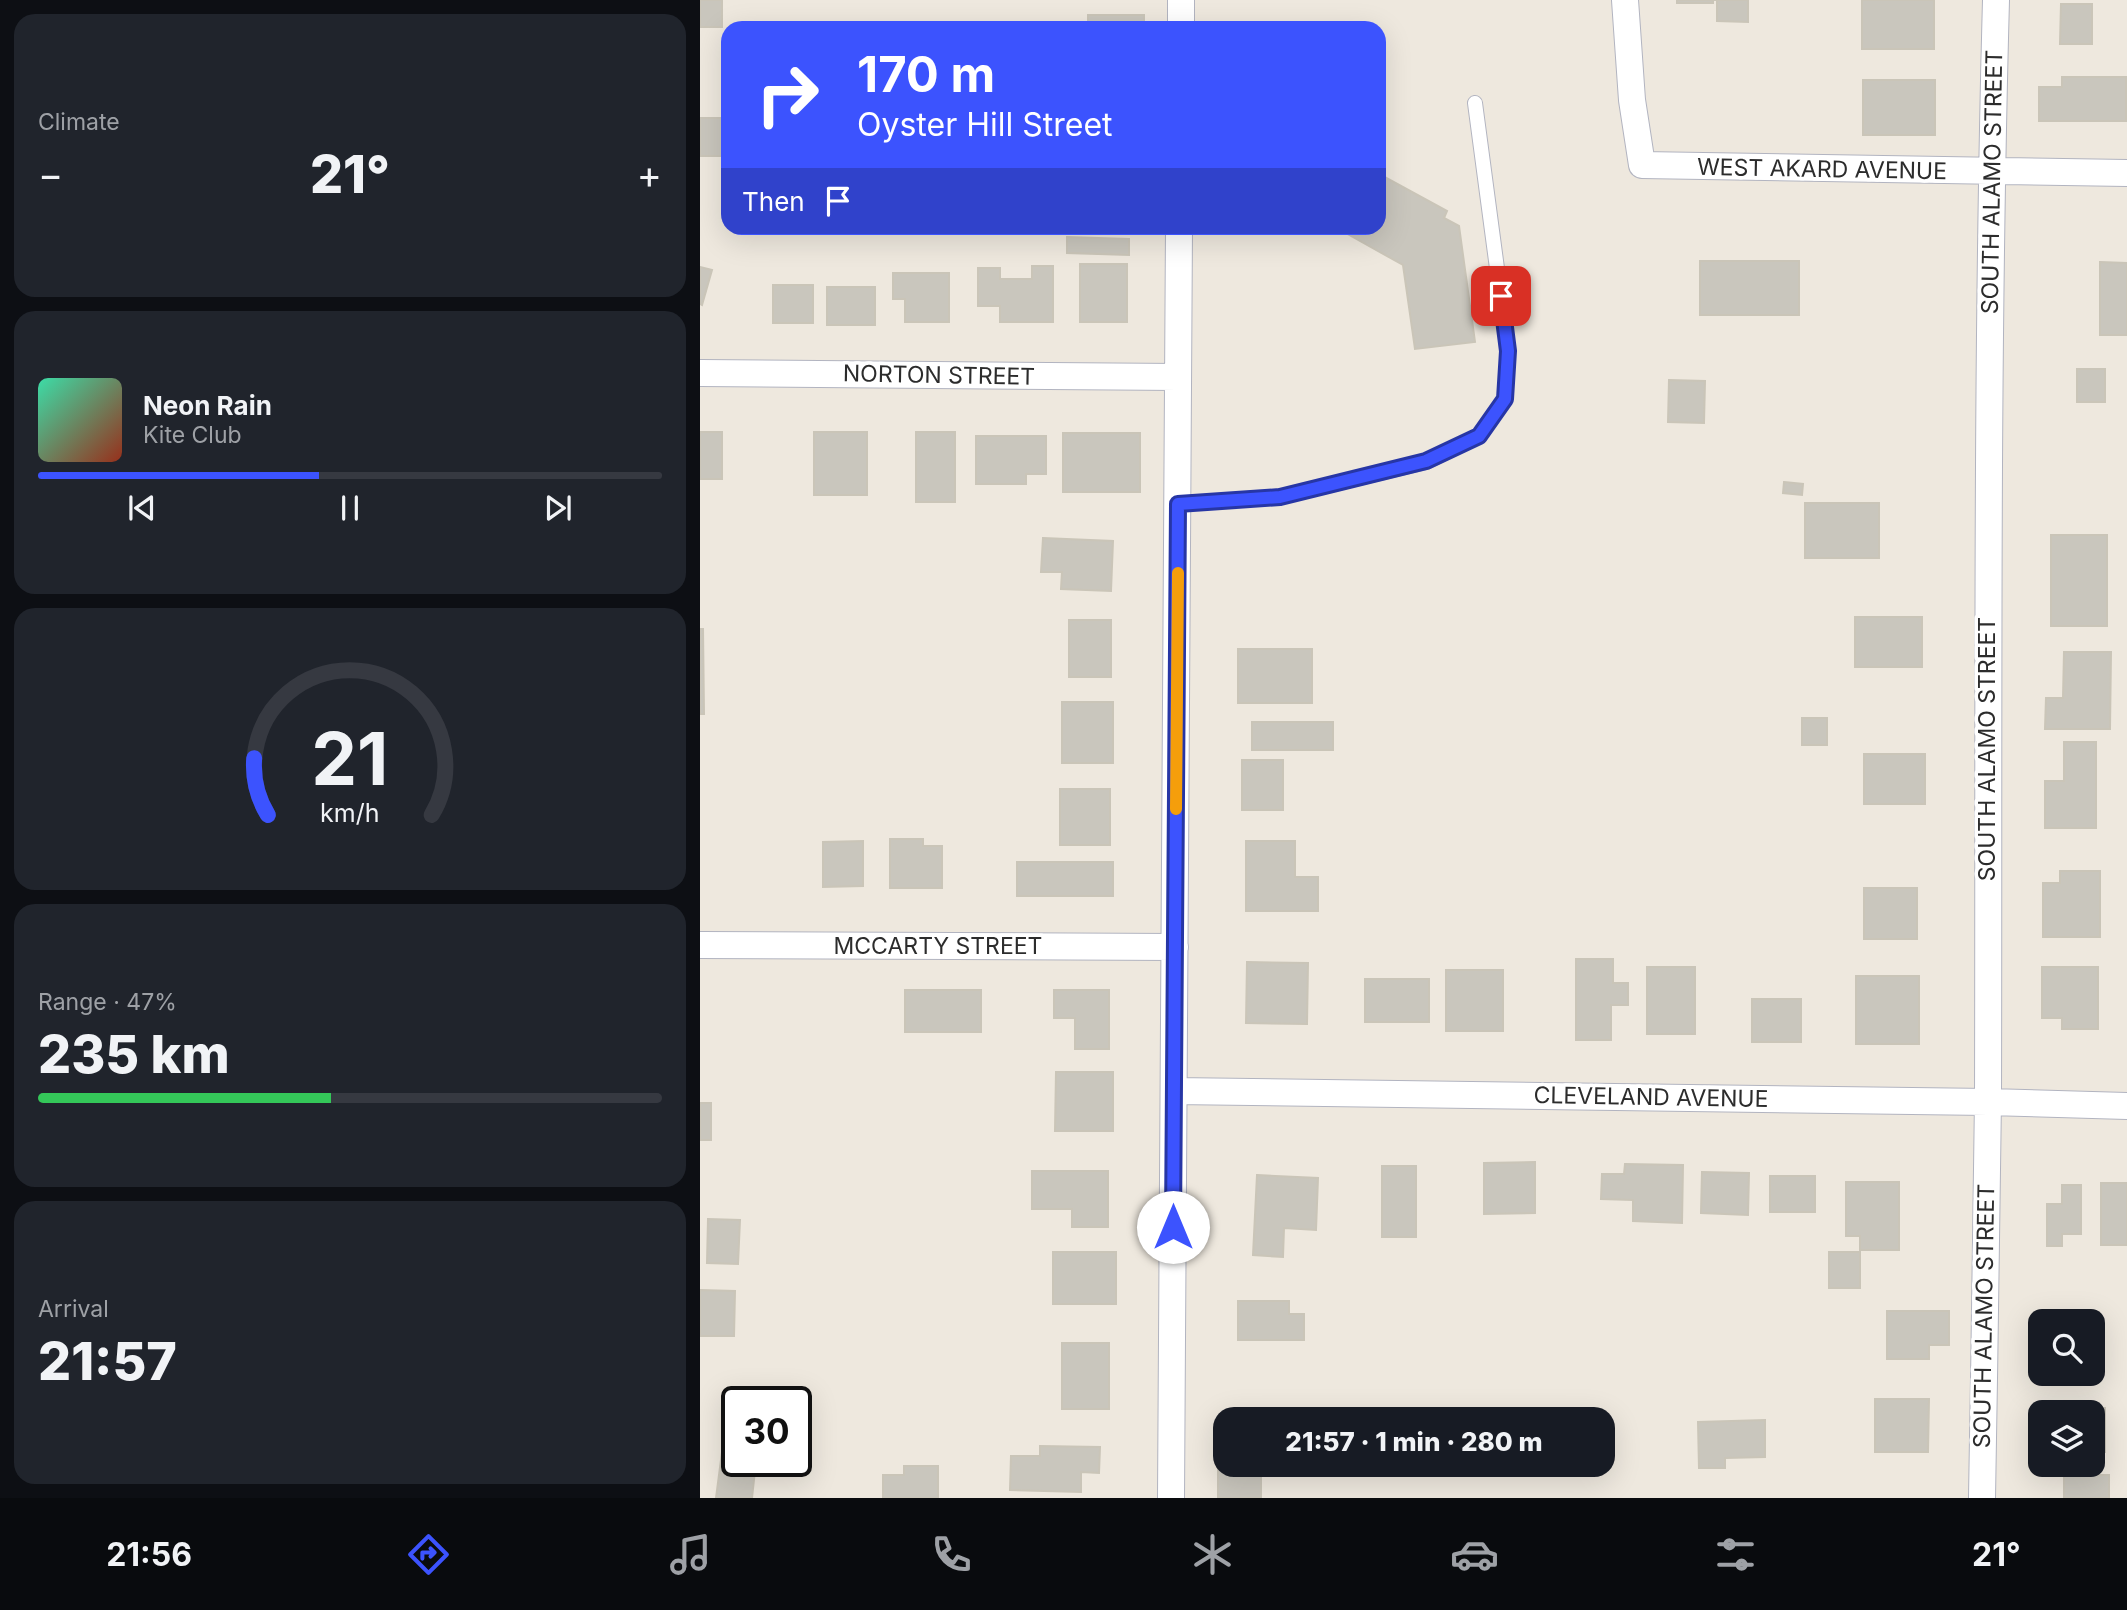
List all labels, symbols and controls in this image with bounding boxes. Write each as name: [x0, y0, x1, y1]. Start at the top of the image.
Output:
text: 170 m: [857, 45, 995, 104]
icon: right: [742, 49, 833, 140]
street label: SOUTH ALAMO STREET: [1976, 50, 2008, 314]
text: Oyster Hill Street: [857, 105, 1113, 144]
text: Climate: [38, 108, 120, 136]
text: 21°: [310, 143, 390, 206]
text: −: [38, 151, 63, 197]
text: +: [637, 151, 662, 197]
street label: WEST AKARD AVENUE: [1697, 153, 1947, 185]
icon: arrive: [819, 182, 857, 220]
text: Then: [742, 186, 805, 217]
pin: [1471, 266, 1531, 326]
icon: arrive: [1482, 277, 1520, 315]
street label: NORTON STREET: [843, 359, 1035, 391]
text: Neon Rain: [143, 390, 272, 421]
text: Kite Club: [143, 421, 242, 449]
icon: previous: [123, 489, 161, 527]
icon: pause: [331, 489, 369, 527]
icon: next: [539, 489, 577, 527]
street label: SOUTH ALAMO STREET: [1973, 617, 2001, 881]
text: 21: [311, 714, 389, 803]
text: km/h: [320, 798, 380, 828]
street label: MCCARTY STREET: [834, 932, 1042, 960]
text: Range · 47%: [38, 988, 177, 1016]
text: 235 km: [38, 1023, 230, 1086]
street label: CLEVELAND AVENUE: [1533, 1081, 1769, 1113]
street label: SOUTH ALAMO STREET: [1968, 1184, 2000, 1448]
position arrow: [1136, 1190, 1210, 1264]
text: Arrival: [38, 1295, 109, 1323]
map controls: [2028, 1309, 2105, 1477]
button: search: [2028, 1309, 2105, 1386]
text: 21:57: [38, 1330, 177, 1393]
speed limit sign: 30: [721, 1386, 812, 1477]
button: layers: [2028, 1400, 2105, 1477]
text: 21:57 · 1 min · 280 m: [1285, 1426, 1543, 1457]
icon: directions: [404, 1530, 453, 1579]
icon: music: [666, 1530, 715, 1579]
icon: phone: [927, 1530, 976, 1579]
icon: climate: [1188, 1530, 1237, 1579]
icon: car: [1450, 1530, 1499, 1579]
icon: filters: [1711, 1530, 1760, 1579]
text: 21:56: [106, 1535, 192, 1574]
text: 21°: [1972, 1535, 2021, 1574]

